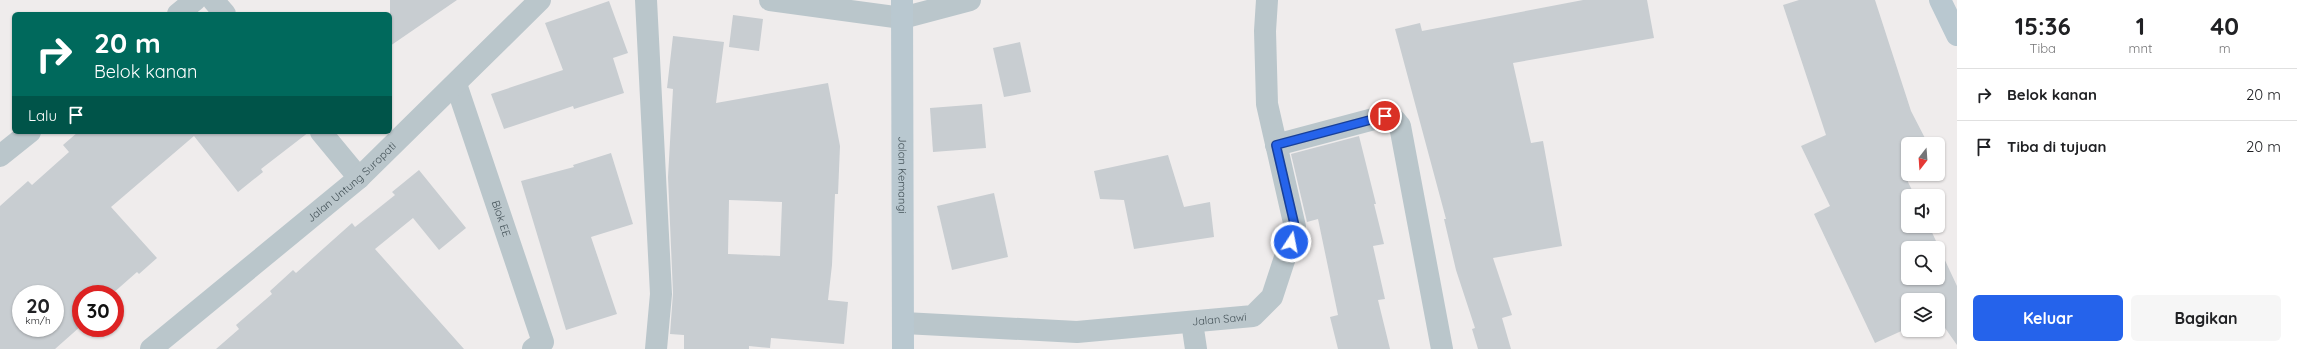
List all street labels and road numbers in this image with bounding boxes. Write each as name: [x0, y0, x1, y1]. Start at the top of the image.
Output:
street label: Jalan Kemangi: [895, 136, 910, 214]
street label: Jalan Untung Suropati: [304, 139, 399, 225]
street label: Blok EE: [489, 198, 514, 239]
street label: Jalan Sawi: [1191, 310, 1247, 329]

